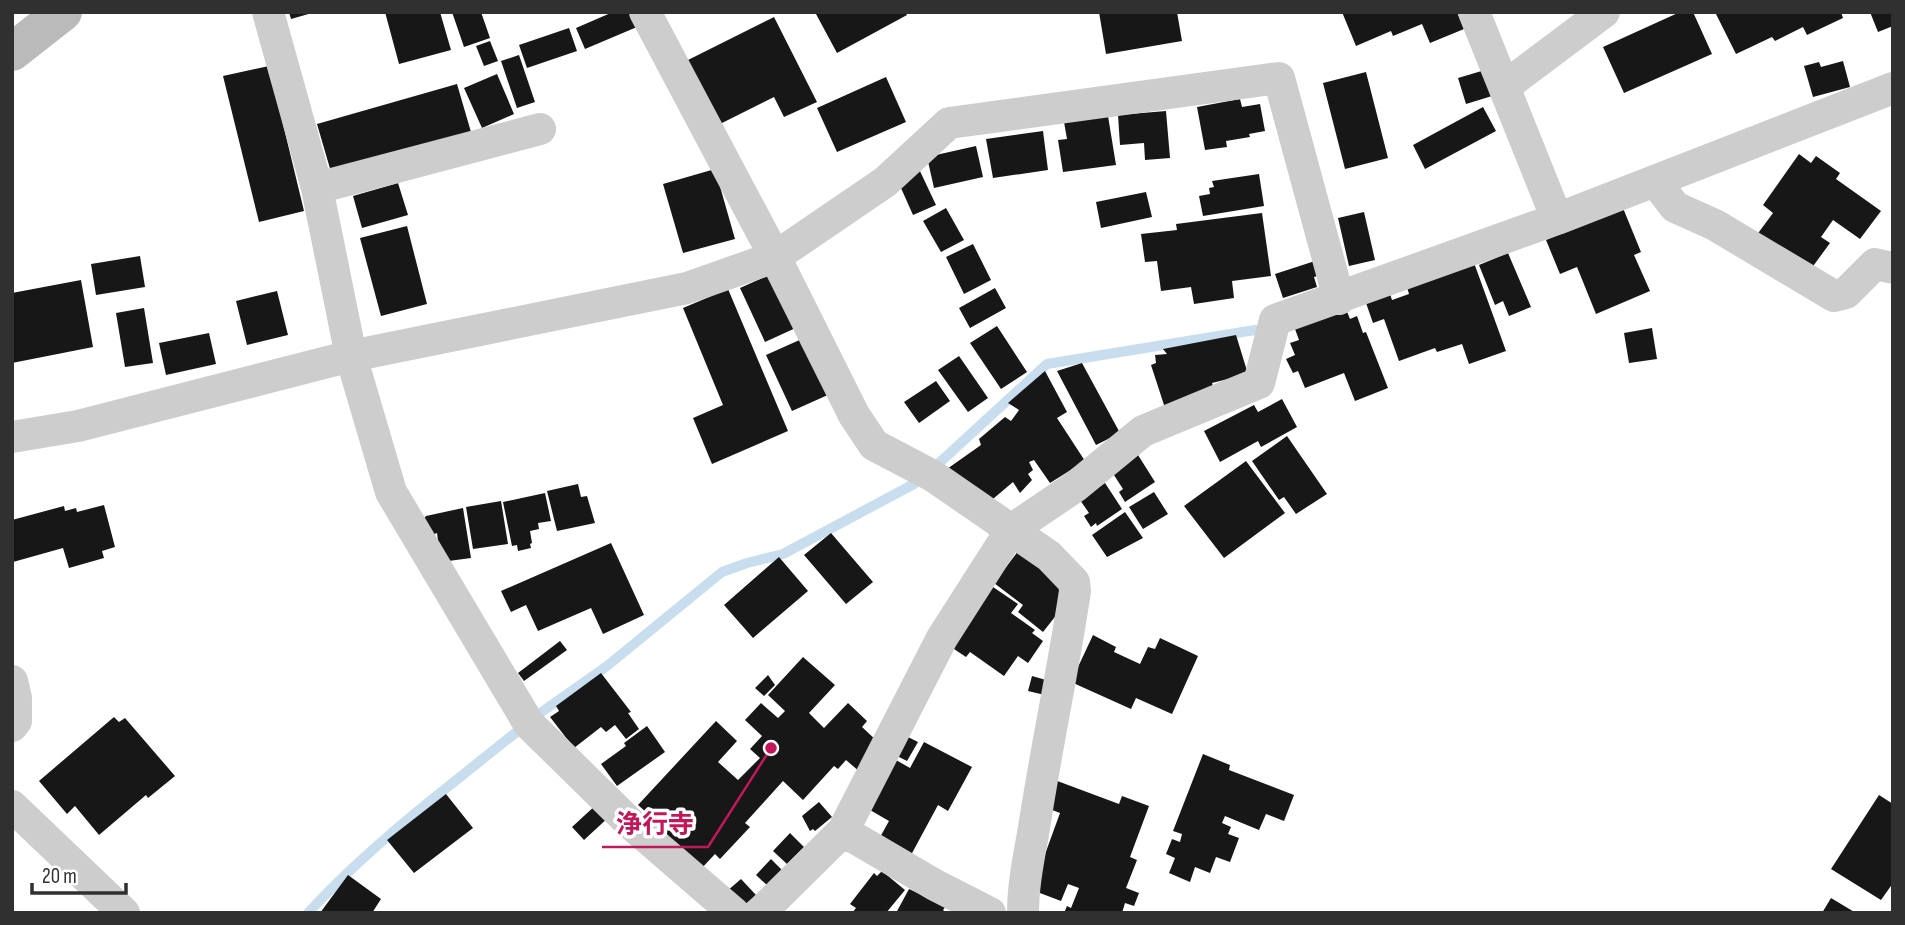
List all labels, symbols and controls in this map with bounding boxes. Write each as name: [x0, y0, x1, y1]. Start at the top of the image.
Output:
callout: 浄行寺: [602, 800, 708, 847]
text: 浄行寺: [616, 810, 694, 841]
scale bar: [32, 852, 126, 896]
text: 20 m: [42, 864, 77, 889]

